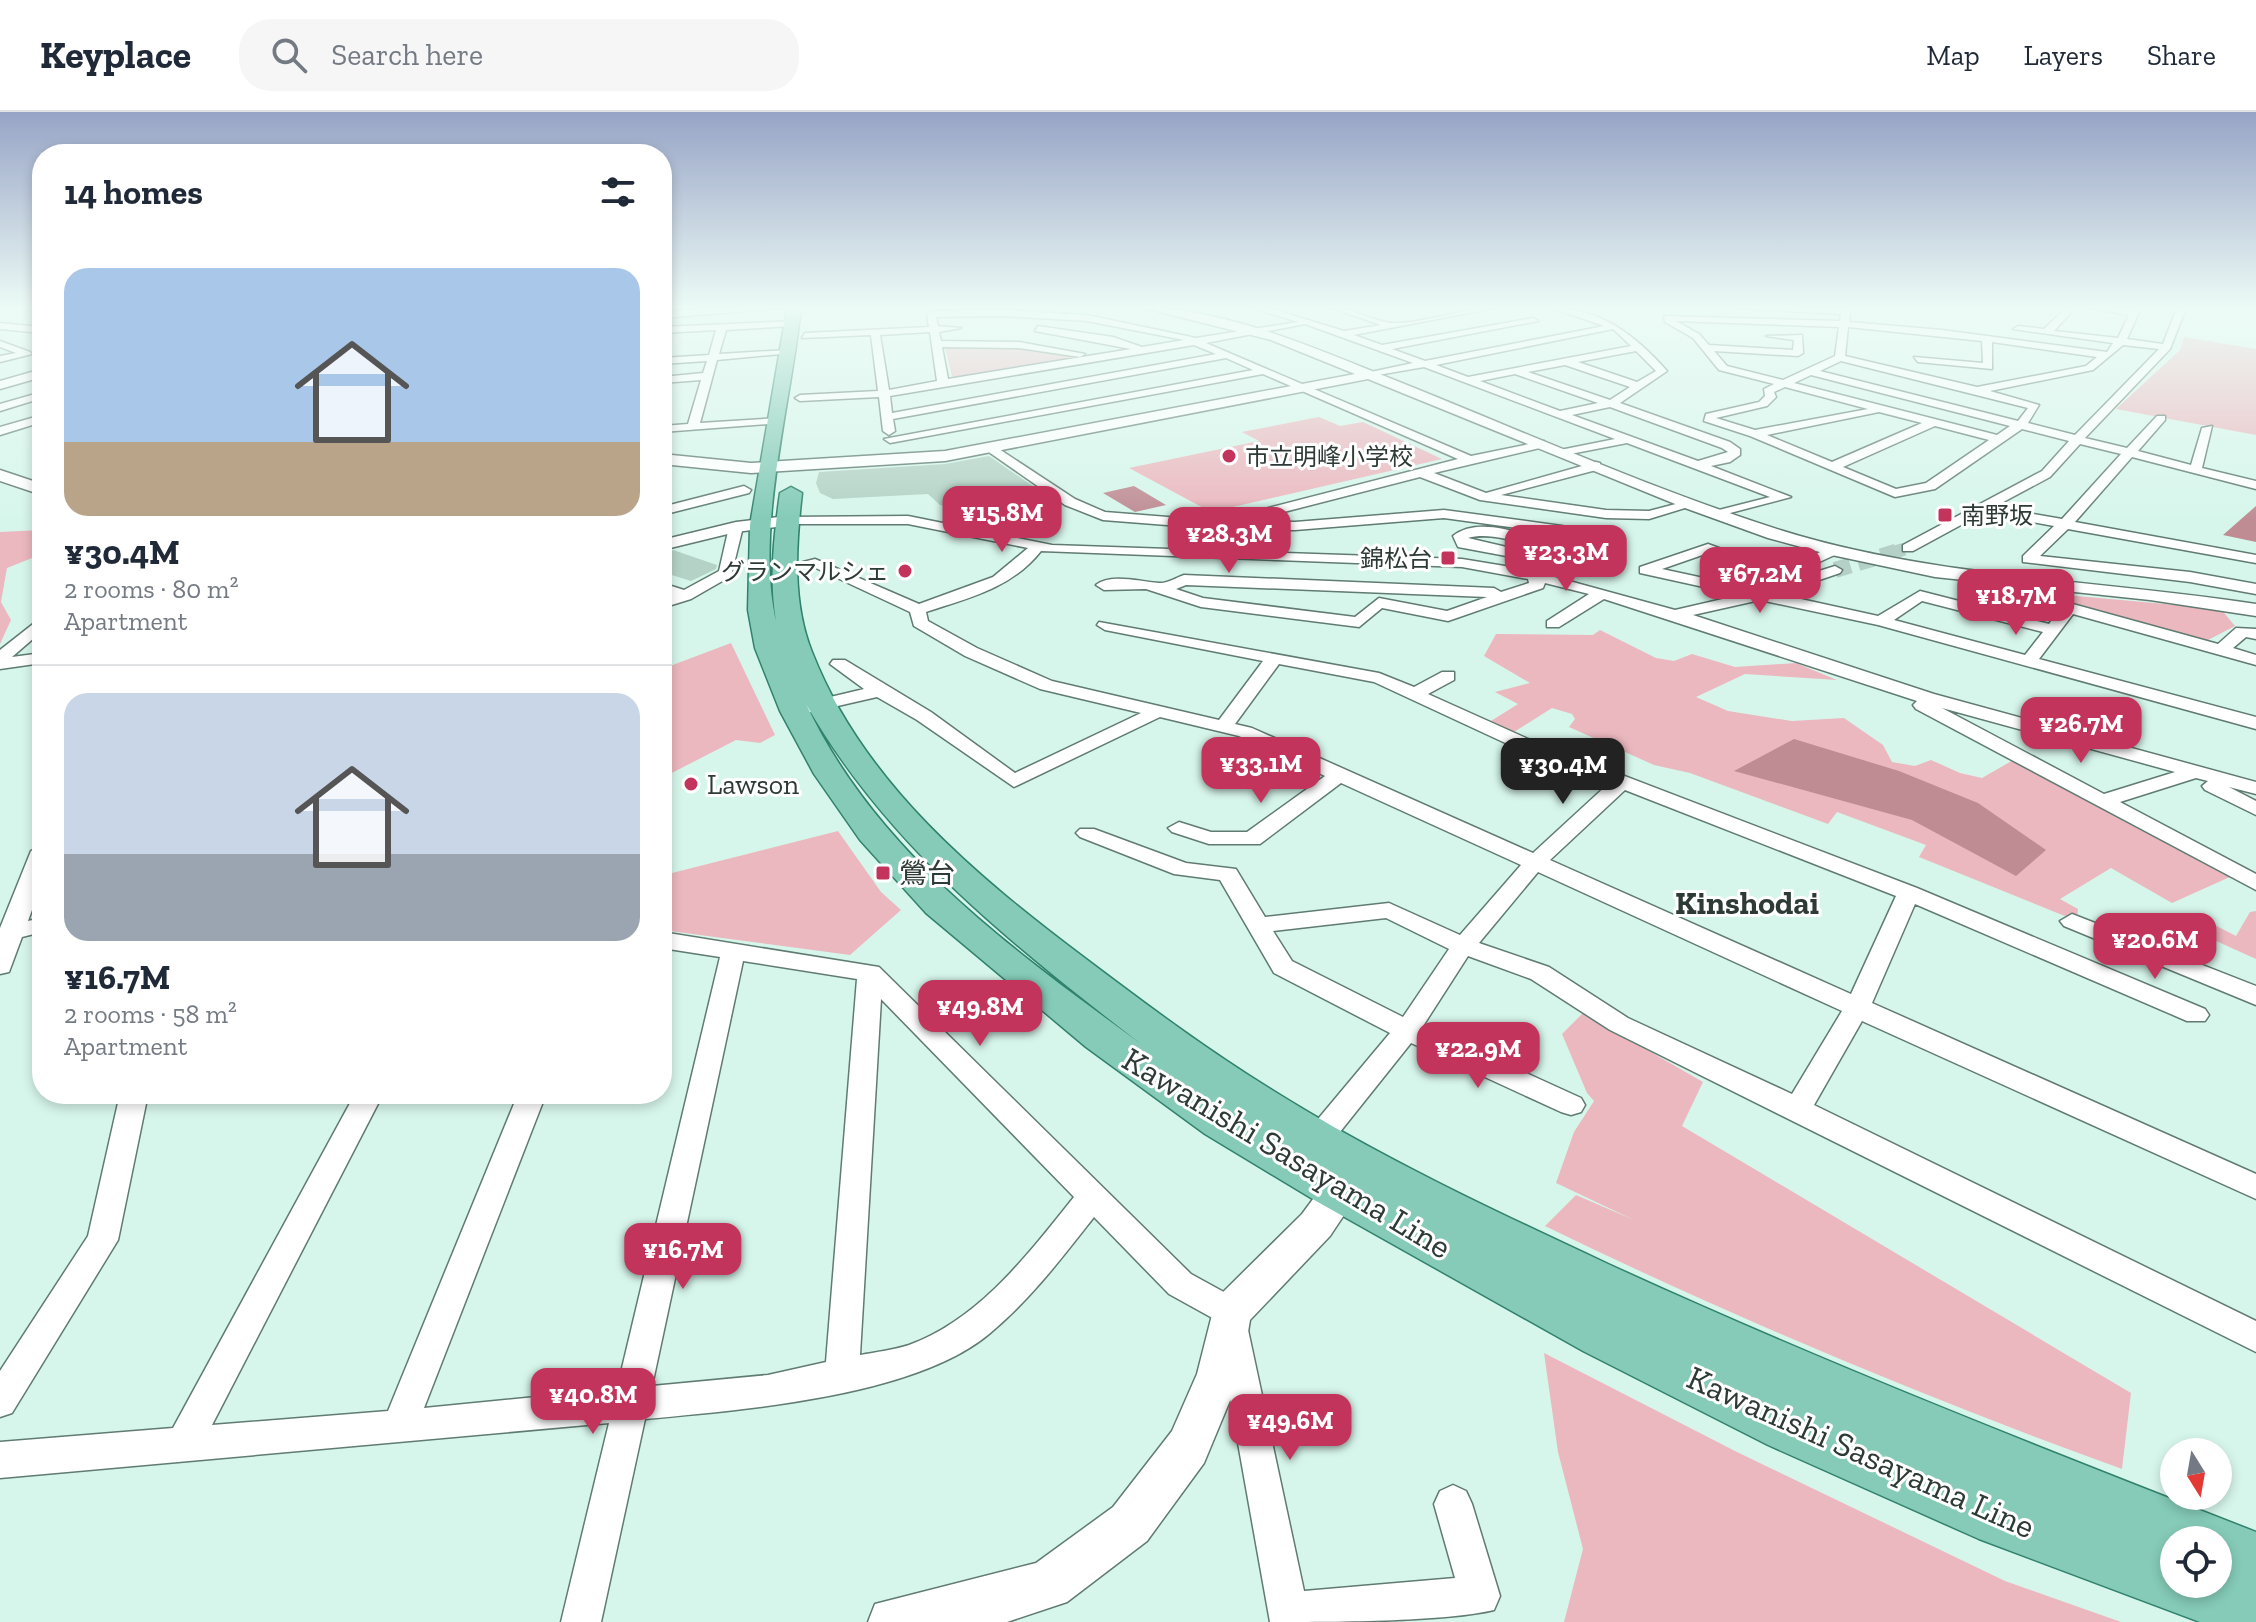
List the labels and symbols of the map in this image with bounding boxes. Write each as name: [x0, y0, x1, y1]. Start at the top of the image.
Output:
place label: 市立明峰小学校: [1245, 442, 1413, 471]
marker: 市立明峰小学校: [1220, 447, 1238, 465]
pin: ¥15.8M: [937, 486, 1067, 554]
place label: 南野坂: [1961, 501, 2033, 530]
marker: 南野坂: [1936, 506, 1954, 524]
pin: ¥28.3M: [1164, 507, 1294, 575]
pin: ¥23.3M: [1501, 525, 1631, 593]
place label: 錦松台: [1360, 544, 1432, 573]
pin: ¥67.2M: [1695, 547, 1825, 615]
marker: 錦松台: [1439, 549, 1457, 567]
place label: グランマルシェ: [721, 557, 889, 586]
marker: グランマルシェ: [896, 562, 914, 580]
pin: ¥18.7M: [1951, 569, 2081, 637]
pin: ¥26.7M: [2016, 697, 2146, 765]
pin: ¥33.1M: [1196, 737, 1326, 805]
pin: ¥30.4M: [1498, 738, 1628, 806]
place label: Lawson: [707, 768, 799, 801]
marker: Lawson: [682, 775, 700, 793]
place label: 鶯台: [899, 857, 955, 890]
marker: 鶯台: [874, 864, 892, 882]
district label: Kinshodai: [1675, 884, 1819, 922]
pin: ¥20.6M: [2090, 913, 2220, 981]
pin: ¥49.8M: [915, 980, 1045, 1048]
pin: ¥22.9M: [1413, 1022, 1543, 1090]
street label: Kawanishi Sasayama Line: [1115, 1039, 1459, 1267]
pin: ¥16.7M: [618, 1223, 748, 1291]
street label: Kawanishi Sasayama Line: [1681, 1357, 2041, 1547]
pin: ¥40.8M: [528, 1368, 658, 1436]
pin: ¥49.6M: [1225, 1394, 1355, 1462]
north arrow: [2160, 1438, 2232, 1510]

